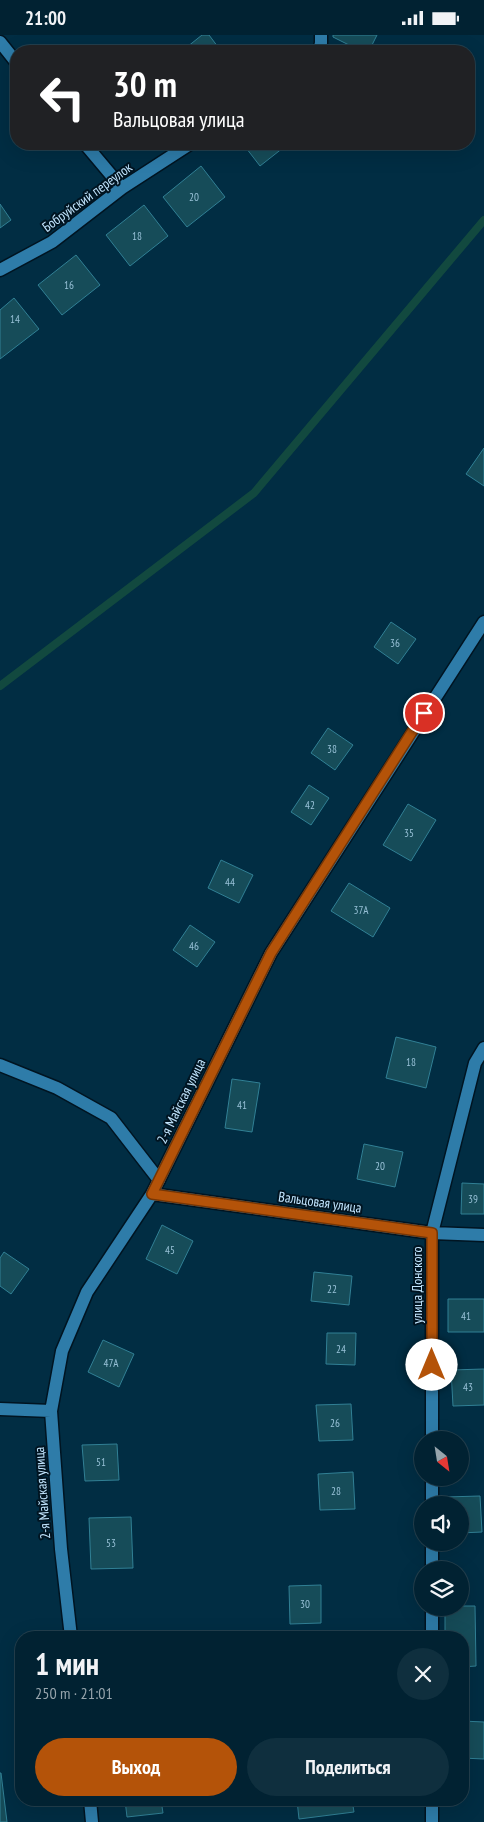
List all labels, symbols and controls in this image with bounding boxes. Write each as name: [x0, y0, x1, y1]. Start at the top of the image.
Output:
text: 21:00: [25, 6, 66, 30]
text: 30 m: [113, 61, 177, 107]
icon: left: [30, 65, 95, 130]
text: Вальцовая улица: [113, 105, 245, 133]
street label: Бобруйский переулок: [38, 158, 136, 236]
house number: 20: [189, 190, 199, 204]
house number: 18: [132, 229, 142, 243]
house number: 16: [64, 278, 74, 292]
house number: 14: [10, 312, 20, 326]
house number: 36: [390, 636, 400, 650]
pin: [403, 692, 445, 734]
icon: arrive: [410, 699, 438, 727]
house number: 38: [327, 742, 337, 756]
house number: 42: [305, 798, 315, 812]
house number: 35: [404, 826, 414, 840]
house number: 44: [225, 875, 235, 889]
house number: 37А: [353, 903, 369, 917]
house number: 46: [189, 939, 199, 953]
street label: 2-я Майская улица: [153, 1055, 209, 1147]
house number: 18: [406, 1055, 416, 1069]
house number: 41: [237, 1098, 247, 1112]
house number: 20: [375, 1159, 385, 1173]
street label: Вальцовая улица: [277, 1187, 363, 1217]
house number: 39: [468, 1192, 478, 1206]
house number: 45: [165, 1243, 175, 1257]
street label: улица Донского: [408, 1246, 426, 1324]
house number: 22: [327, 1282, 337, 1296]
house number: 41: [461, 1309, 471, 1323]
position arrow: [405, 1338, 457, 1390]
house number: 24: [336, 1342, 346, 1356]
house number: 47А: [103, 1356, 119, 1370]
house number: 43: [463, 1380, 473, 1394]
house number: 26: [330, 1416, 340, 1430]
north arrow: [414, 1431, 469, 1486]
map controls: [414, 1431, 469, 1616]
street label: 2-я Майская улица: [30, 1446, 54, 1540]
house number: 51: [96, 1455, 106, 1469]
house number: 28: [331, 1484, 341, 1498]
button: sound: [414, 1496, 469, 1551]
house number: 53: [106, 1536, 116, 1550]
button: layers: [414, 1561, 469, 1616]
house number: 30: [300, 1597, 310, 1611]
text: 1 мин: [35, 1644, 99, 1683]
button: close: [397, 1648, 449, 1700]
text: 250 m · 21:01: [35, 1683, 113, 1703]
button: Выход: [35, 1738, 237, 1796]
button: Поделиться: [247, 1738, 449, 1796]

